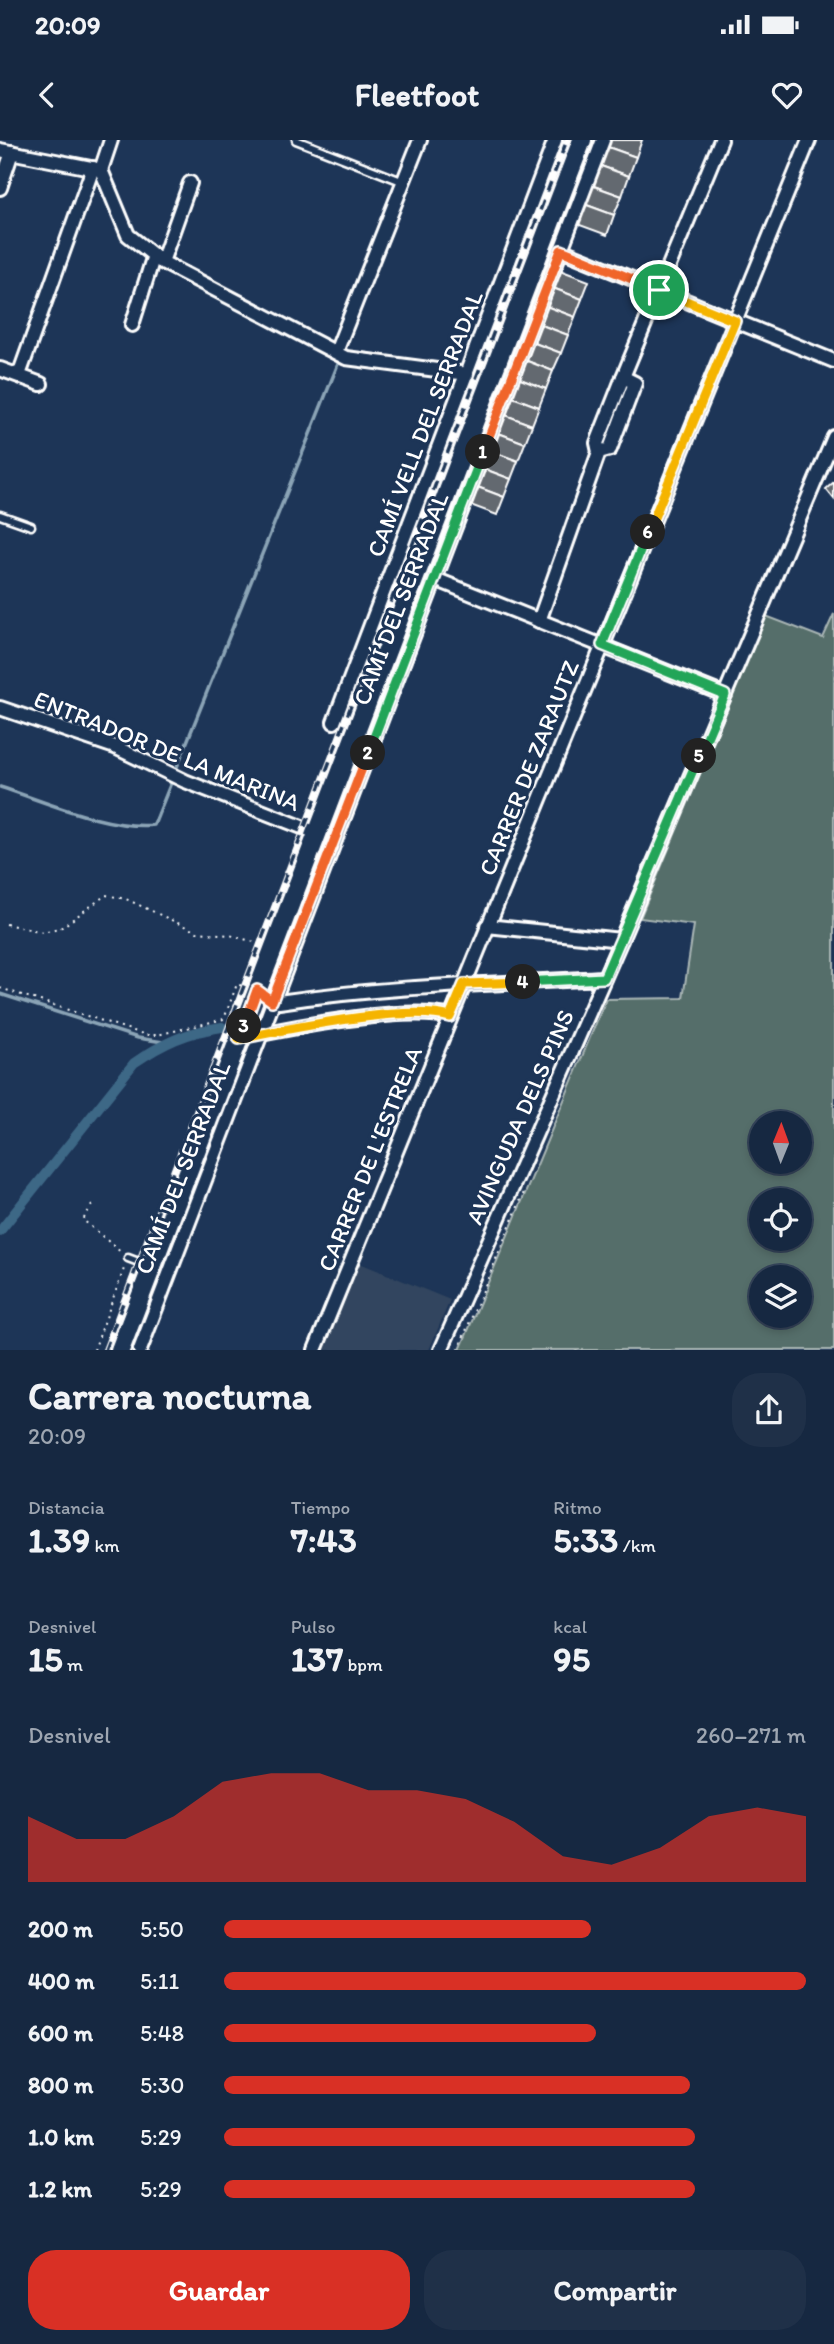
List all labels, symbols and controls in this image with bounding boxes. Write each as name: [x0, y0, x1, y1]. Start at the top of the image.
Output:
text: 20:09: [35, 9, 101, 41]
icon: back: [28, 76, 66, 114]
text: Fleetfoot: [355, 76, 479, 114]
icon: heart: [768, 76, 806, 114]
pin: [629, 260, 689, 320]
icon: arrive: [640, 271, 678, 309]
street label: CAMÍ VELL DEL SERRADAL: [360, 287, 489, 561]
pin: 1: [466, 434, 500, 470]
text: 1: [478, 440, 487, 463]
street label: CAMÍ DEL SERRADAL: [347, 488, 454, 709]
pin: 6: [630, 514, 666, 550]
text: 6: [642, 520, 653, 543]
street label: CARRER DE ZARAUTZ: [472, 656, 585, 880]
street label: ENTRADOR DE LA MARINA: [30, 684, 304, 817]
pin: 2: [350, 736, 386, 770]
pin: 5: [682, 738, 716, 774]
text: 2: [363, 741, 373, 764]
text: 5: [694, 744, 703, 767]
pin: 4: [505, 964, 540, 1000]
text: 4: [517, 970, 528, 993]
street label: AVINGUDA DELS PINS: [459, 1005, 580, 1229]
pin: 3: [226, 1008, 262, 1043]
text: 3: [238, 1014, 249, 1037]
street label: CARRER DE L'ESTRELA: [311, 1042, 428, 1276]
street label: CAMÍ DEL SERRADAL: [129, 1057, 236, 1278]
north arrow: [749, 1111, 812, 1174]
map controls: [749, 1111, 812, 1328]
button: locate: [749, 1188, 812, 1251]
button: layers: [749, 1265, 812, 1328]
text: Carrera nocturna: [28, 1373, 311, 1419]
button: share: [732, 1373, 806, 1447]
text: 20:09: [28, 1422, 86, 1450]
text: Distancia: [28, 1496, 105, 1519]
text: Tiempo: [291, 1496, 350, 1519]
text: Ritmo: [553, 1496, 602, 1519]
text: 1.39: [28, 1519, 90, 1561]
text: 7:43: [291, 1519, 357, 1561]
text: 5:33: [553, 1519, 618, 1561]
text: km: [90, 1534, 120, 1557]
text: /km: [618, 1534, 656, 1557]
text: Desnivel: [28, 1615, 96, 1638]
text: Pulso: [291, 1615, 336, 1638]
text: kcal: [553, 1615, 587, 1638]
text: 15: [28, 1638, 63, 1680]
text: 137: [291, 1638, 343, 1680]
text: 95: [553, 1638, 590, 1680]
text: m: [63, 1653, 83, 1676]
text: bpm: [343, 1653, 383, 1676]
text: Desnivel: [28, 1721, 111, 1749]
text: 260–271 m: [696, 1721, 806, 1749]
text: 200 m: [28, 1915, 93, 1943]
text: 5:50: [140, 1915, 184, 1943]
text: 400 m: [28, 1967, 95, 1995]
text: 5:11: [140, 1967, 179, 1995]
text: 600 m: [28, 2019, 93, 2047]
text: 5:48: [140, 2019, 184, 2047]
text: 800 m: [28, 2071, 93, 2099]
text: 5:30: [140, 2071, 184, 2099]
text: 1.0 km: [28, 2123, 94, 2151]
text: 5:29: [140, 2123, 182, 2151]
text: 1.2 km: [28, 2175, 92, 2203]
text: 5:29: [140, 2175, 182, 2203]
button: Guardar: [28, 2250, 410, 2330]
button: Compartir: [424, 2250, 806, 2330]

